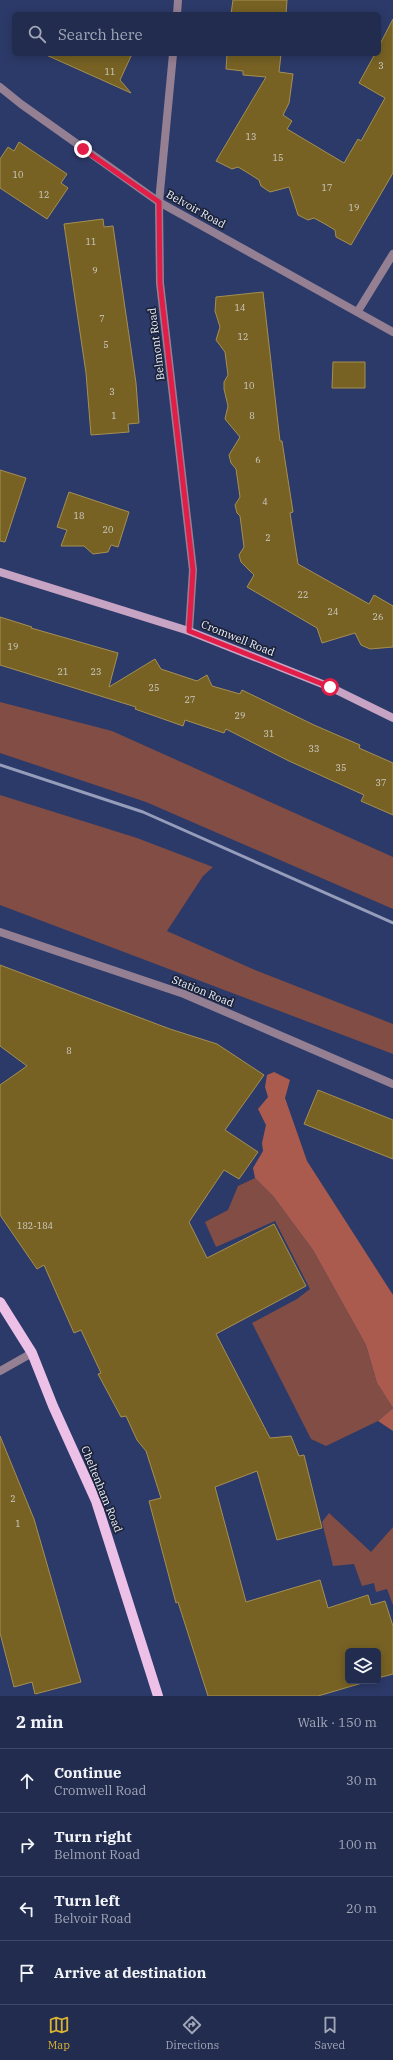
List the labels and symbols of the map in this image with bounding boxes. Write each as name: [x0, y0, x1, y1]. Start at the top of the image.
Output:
house number: 3: [378, 60, 384, 71]
house number: 11: [105, 66, 115, 77]
house number: 13: [246, 131, 256, 142]
route end: [74, 140, 92, 158]
house number: 15: [273, 152, 283, 163]
house number: 10: [13, 169, 23, 180]
house number: 17: [322, 182, 332, 193]
street label: Belvoir Road: [164, 187, 228, 231]
house number: 12: [39, 189, 49, 200]
house number: 19: [349, 202, 359, 213]
house number: 11: [86, 236, 96, 247]
house number: 9: [92, 265, 98, 276]
house number: 14: [235, 302, 245, 313]
street label: Belmont Road: [145, 307, 167, 381]
house number: 7: [99, 313, 105, 324]
house number: 12: [238, 331, 248, 342]
house number: 5: [103, 339, 109, 350]
house number: 10: [244, 380, 254, 391]
house number: 3: [109, 386, 115, 397]
house number: 1: [111, 410, 117, 421]
house number: 8: [249, 410, 255, 421]
house number: 6: [255, 454, 261, 465]
house number: 4: [262, 496, 268, 507]
house number: 18: [74, 510, 84, 521]
house number: 20: [103, 524, 113, 535]
house number: 2: [265, 532, 271, 543]
house number: 22: [298, 589, 308, 600]
house number: 24: [328, 606, 338, 617]
house number: 26: [373, 611, 383, 622]
street label: Cromwell Road: [199, 617, 277, 659]
house number: 19: [8, 641, 18, 652]
house number: 21: [58, 666, 68, 677]
house number: 23: [91, 666, 101, 677]
route start: [321, 678, 339, 696]
house number: 25: [149, 682, 159, 693]
house number: 27: [185, 694, 195, 705]
house number: 29: [235, 710, 245, 721]
house number: 31: [264, 728, 274, 739]
house number: 33: [309, 743, 319, 754]
house number: 35: [336, 762, 346, 773]
house number: 37: [376, 777, 386, 788]
street label: Station Road: [170, 972, 236, 1010]
house number: 8: [66, 1045, 72, 1056]
house number: 182-184: [17, 1220, 53, 1231]
street label: Cheltenham Road: [78, 1444, 126, 1535]
house number: 2: [10, 1493, 16, 1504]
house number: 1: [15, 1518, 21, 1529]

